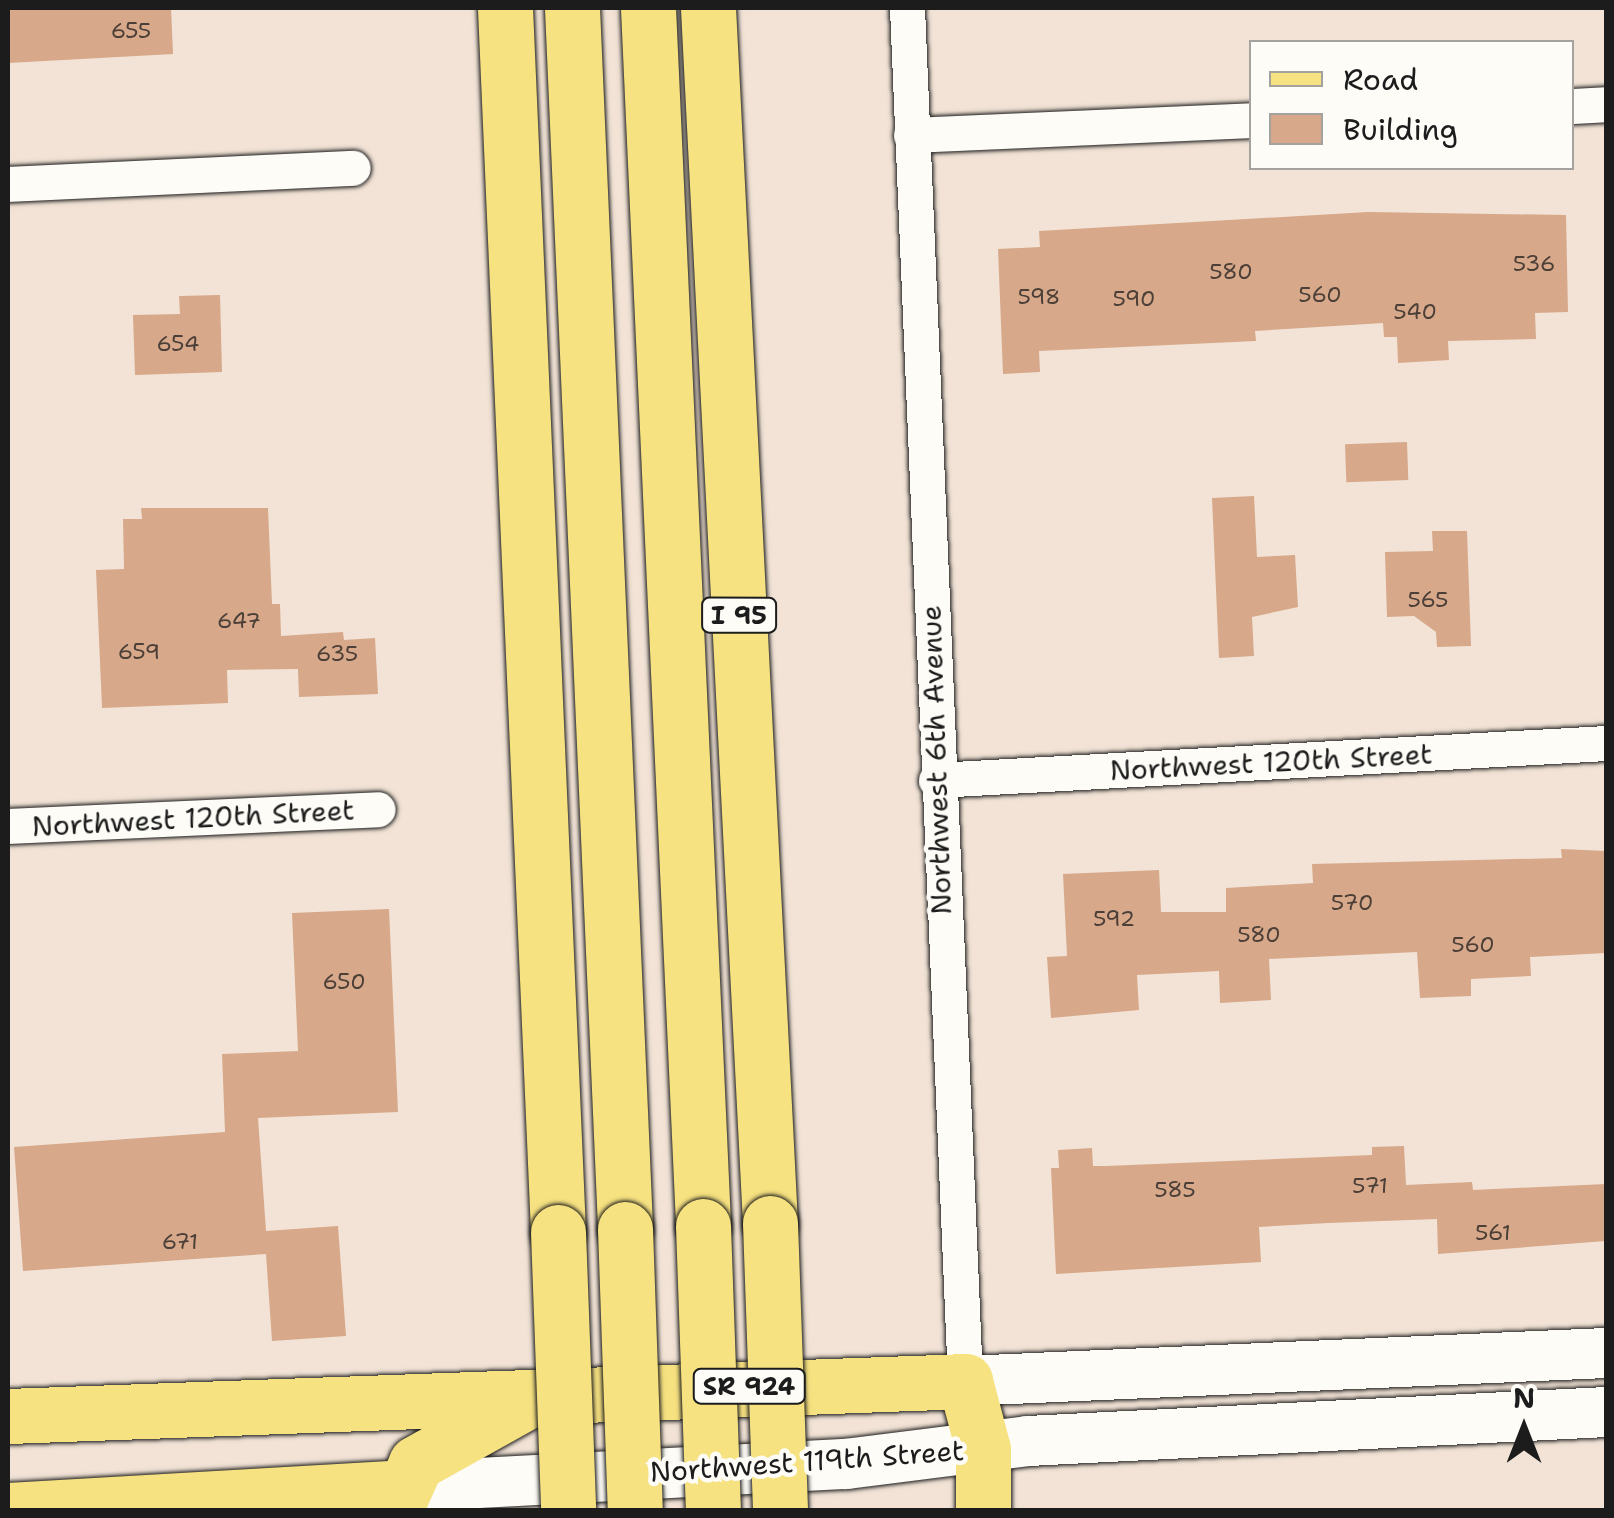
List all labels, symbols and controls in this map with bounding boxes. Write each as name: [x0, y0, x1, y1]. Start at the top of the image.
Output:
house number: 655: [111, 18, 151, 44]
legend: [1249, 40, 1574, 170]
text: Road: [1343, 59, 1418, 100]
text: Building: [1343, 109, 1458, 150]
house number: 536: [1513, 251, 1555, 277]
house number: 580: [1209, 259, 1253, 285]
house number: 560: [1298, 282, 1342, 308]
house number: 598: [1018, 284, 1060, 310]
house number: 590: [1113, 286, 1155, 312]
house number: 540: [1393, 299, 1437, 325]
house number: 654: [157, 331, 199, 357]
house number: 565: [1407, 587, 1449, 613]
road number: I 95: [699, 595, 779, 635]
street label: Northwest 6th Avenue: [914, 605, 958, 915]
house number: 647: [217, 608, 261, 634]
house number: 659: [118, 639, 160, 665]
house number: 635: [316, 641, 358, 667]
street label: Northwest 120th Street: [1109, 737, 1433, 787]
street label: Northwest 120th Street: [31, 793, 355, 843]
house number: 570: [1331, 890, 1373, 916]
house number: 592: [1093, 906, 1135, 932]
house number: 580: [1237, 922, 1281, 948]
house number: 560: [1451, 932, 1495, 958]
house number: 650: [322, 969, 366, 995]
house number: 571: [1352, 1173, 1388, 1199]
house number: 585: [1154, 1177, 1196, 1203]
house number: 561: [1475, 1220, 1511, 1246]
house number: 671: [162, 1229, 198, 1255]
road number: SR 924: [692, 1366, 806, 1406]
north arrow: [1474, 1378, 1574, 1478]
text: N: [1513, 1379, 1535, 1417]
street label: Northwest 119th Street: [649, 1433, 965, 1489]

